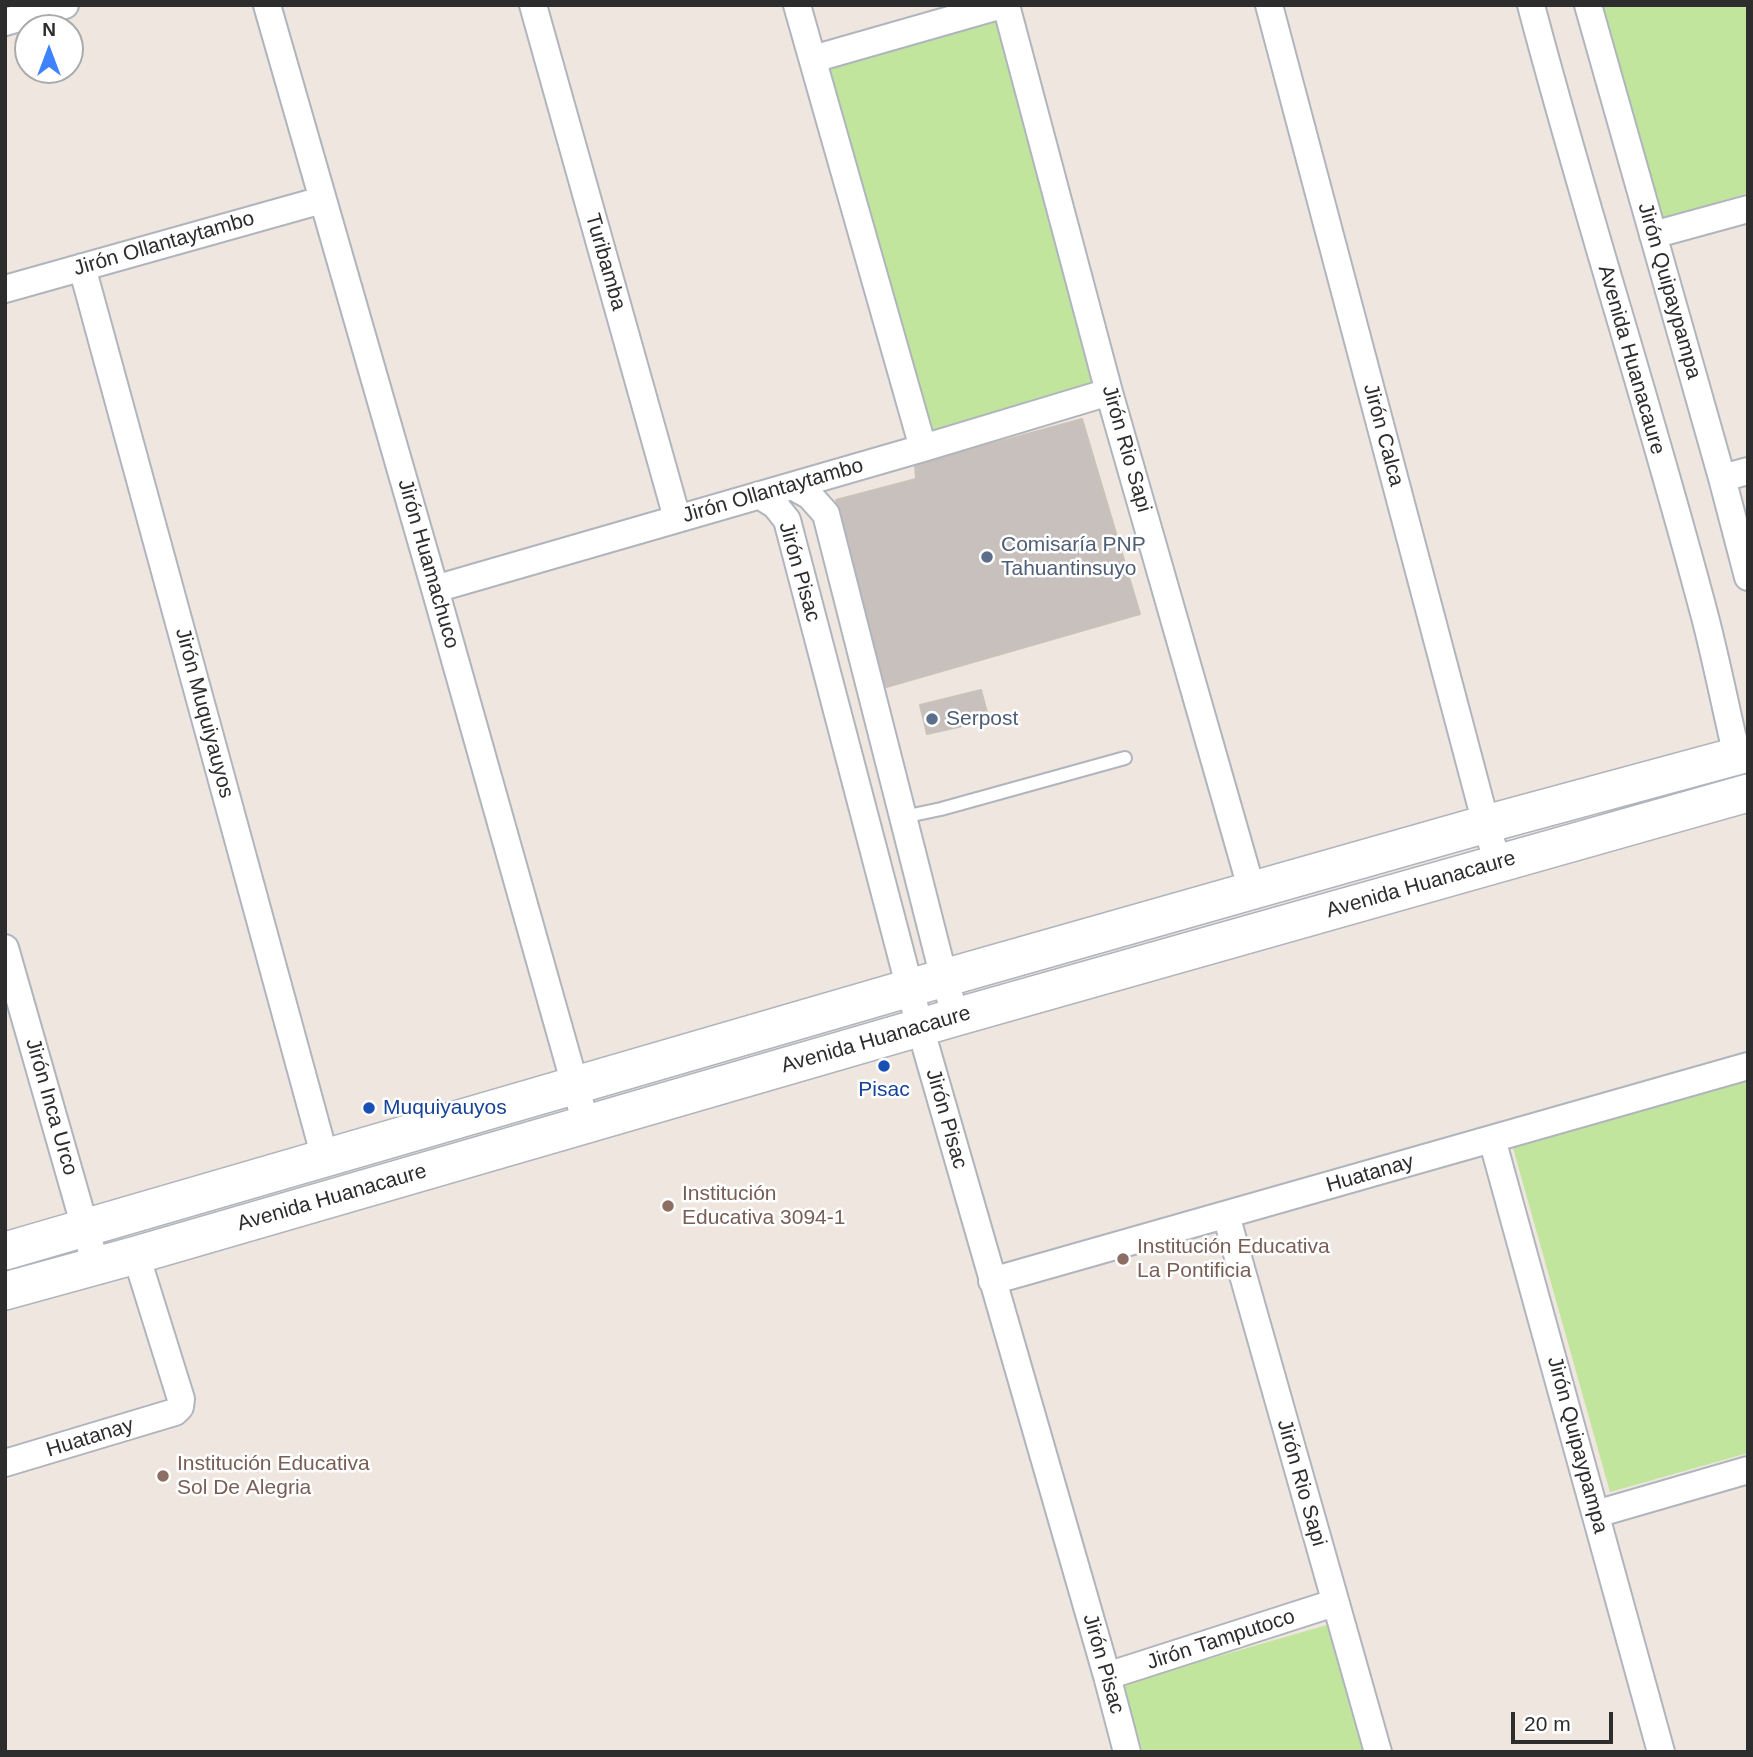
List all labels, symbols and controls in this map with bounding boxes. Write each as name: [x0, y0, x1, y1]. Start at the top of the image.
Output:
north arrow: [14, 14, 84, 84]
text: N: [42, 19, 56, 40]
street label: Jirón Quipaypampa: [1632, 200, 1706, 382]
street label: Jirón Ollantaytambo: [71, 206, 257, 282]
street label: Turibamba: [579, 211, 631, 313]
street label: Avenida Huanacaure: [1592, 262, 1670, 458]
street label: Jirón Calca: [1357, 381, 1409, 489]
street label: Jirón Rio Sapi: [1096, 383, 1156, 515]
street label: Jirón Ollantaytambo: [680, 453, 866, 529]
street label: Jirón Huamachuco: [392, 476, 464, 652]
street label: Jirón Pisac: [773, 519, 825, 625]
place label: Comisaría PNP Tahuantinsuyo: [1001, 532, 1146, 582]
marker: Comisaría PNP Tahuantinsuyo: [979, 549, 995, 565]
street label: Jirón Muquiyauyos: [169, 625, 239, 801]
place label: Serpost: [946, 706, 1018, 732]
marker: Serpost: [924, 711, 940, 727]
street label: Avenida Huanacaure: [1323, 846, 1519, 924]
street label: Avenida Huanacaure: [778, 1001, 974, 1079]
street label: Jirón Inca Urco: [19, 1036, 83, 1178]
marker: Pisac: [876, 1058, 892, 1074]
street label: Jirón Pisac: [920, 1066, 972, 1172]
place label: Pisac: [858, 1077, 910, 1103]
place label: Muquiyauyos: [383, 1095, 507, 1121]
marker: Muquiyauyos: [361, 1100, 377, 1116]
street label: Huatanay: [1323, 1149, 1417, 1199]
street label: Avenida Huanacaure: [234, 1159, 430, 1237]
place label: Institución Educativa 3094-1: [682, 1181, 845, 1231]
marker: Institución Educativa 3094-1: [660, 1198, 676, 1214]
place label: Institución Educativa La Pontificia: [1137, 1234, 1330, 1284]
marker: Institución Educativa La Pontificia: [1115, 1251, 1131, 1267]
street label: Jirón Quipaypampa: [1541, 1354, 1613, 1536]
street label: Huatanay: [43, 1413, 137, 1463]
street label: Jirón Rio Sapi: [1271, 1417, 1331, 1549]
place label: Institución Educativa Sol De Alegria: [177, 1451, 370, 1501]
marker: Institución Educativa Sol De Alegria: [155, 1468, 171, 1484]
street label: Jirón Tamputoco: [1144, 1604, 1298, 1676]
street label: Jirón Pisac: [1077, 1611, 1129, 1717]
scale bar: [1515, 1698, 1616, 1742]
text: 20 m: [1524, 1712, 1571, 1735]

